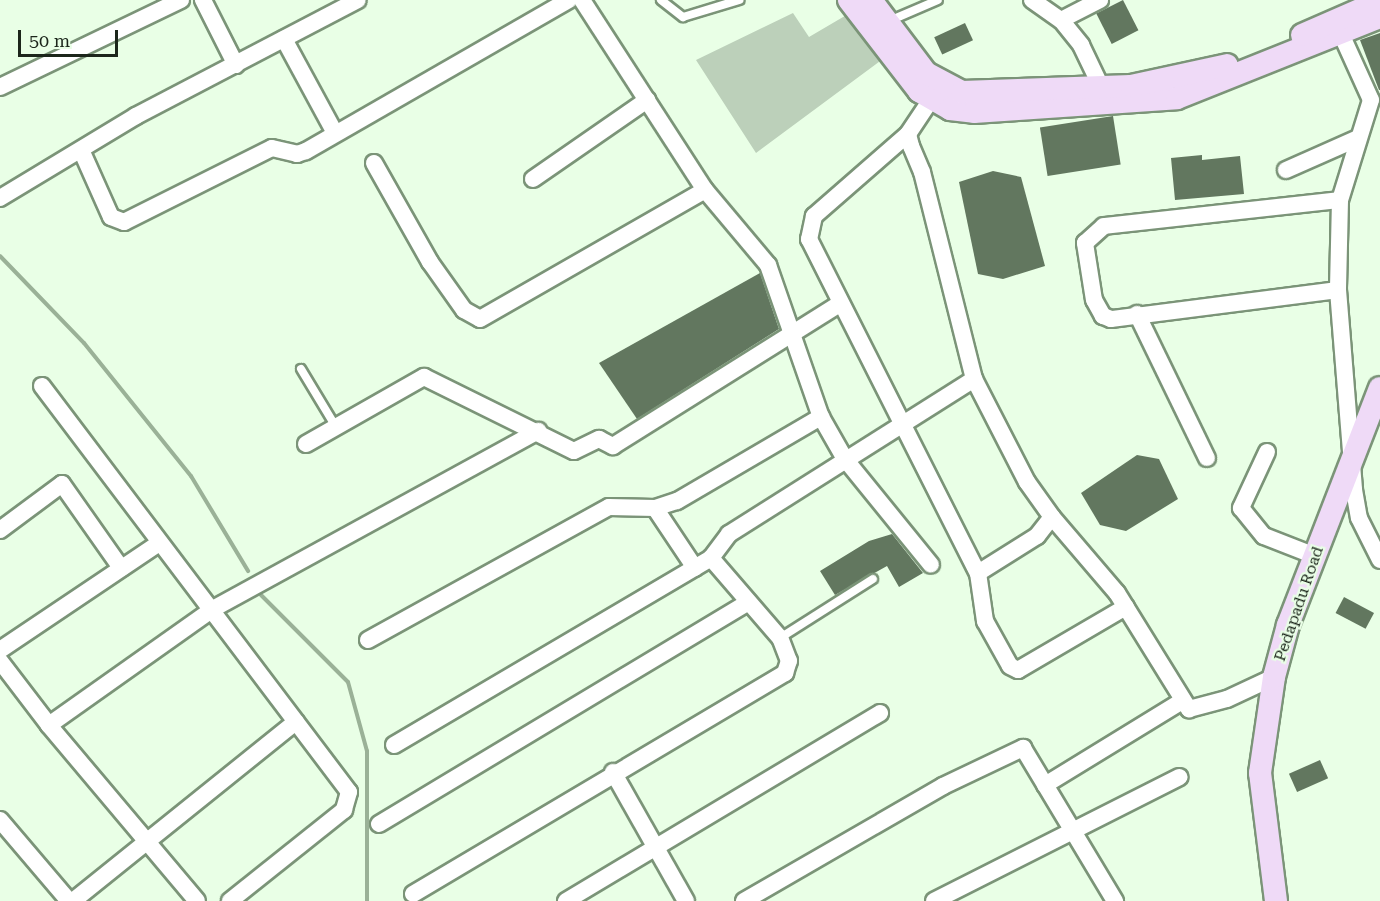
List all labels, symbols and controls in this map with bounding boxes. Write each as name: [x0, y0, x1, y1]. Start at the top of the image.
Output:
scale bar: [21, 18, 122, 56]
text: 50 m: [29, 30, 70, 51]
street label: Pedapadu Road: [1270, 544, 1328, 664]

